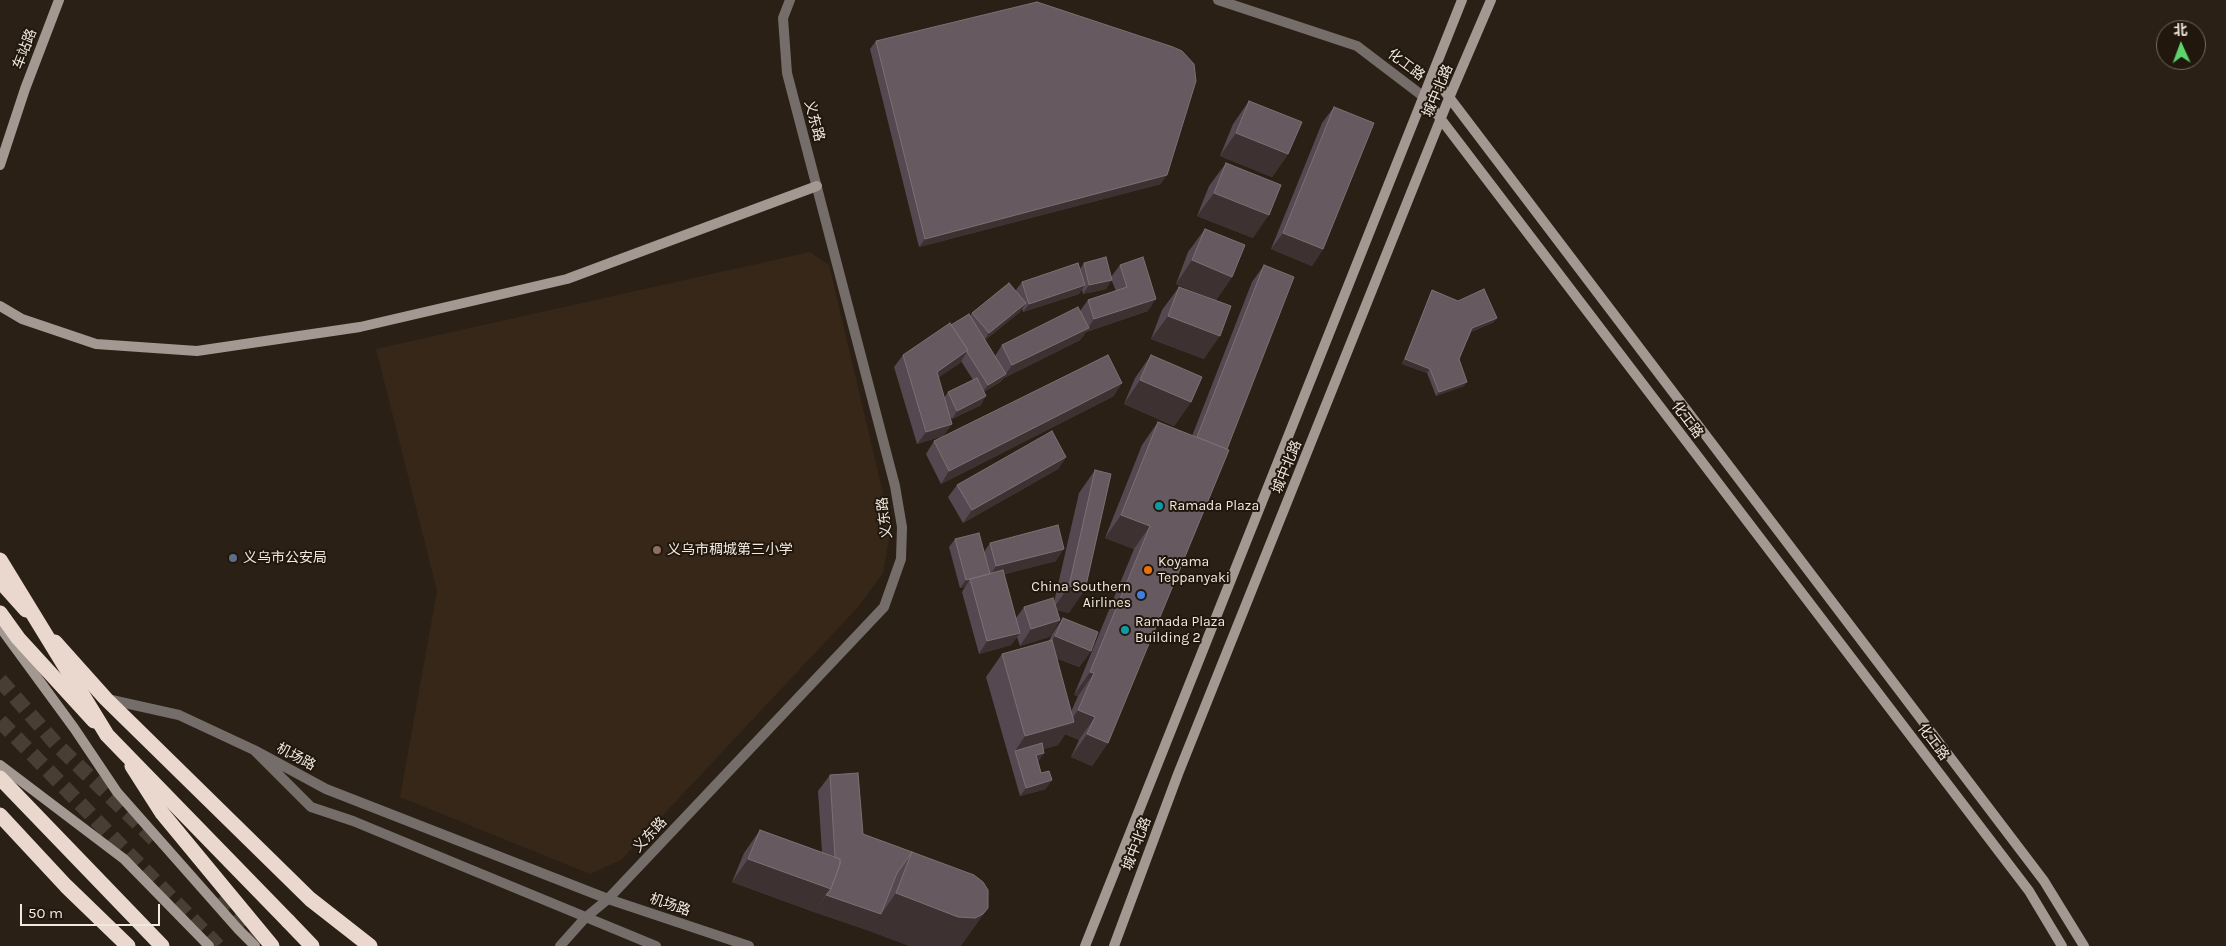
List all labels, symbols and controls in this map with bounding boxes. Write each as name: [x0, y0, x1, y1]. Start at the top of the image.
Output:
north arrow: [2156, 20, 2206, 70]
text: 北: [2173, 22, 2188, 39]
street label: 车站路: [10, 26, 40, 72]
street label: 化工路: [1384, 46, 1428, 84]
street label: 城中北路: [1419, 62, 1457, 120]
street label: 义东路: [800, 99, 828, 143]
street label: 化工路: [1668, 398, 1706, 442]
street label: 城中北路: [1269, 438, 1305, 496]
street label: 义东路: [874, 496, 896, 540]
place label: Ramada Plaza: [1169, 498, 1259, 514]
marker: Ramada Plaza: [1153, 500, 1165, 512]
place label: 义乌市稠城第三小学: [667, 542, 793, 558]
marker: 义乌市稠城第三小学: [651, 544, 663, 556]
place label: 义乌市公安局: [243, 550, 327, 566]
marker: 义乌市公安局: [227, 552, 239, 564]
place label: Koyama Teppanyaki: [1158, 554, 1230, 586]
marker: Koyama Teppanyaki: [1142, 564, 1154, 576]
place label: China Southern Airlines: [1031, 579, 1131, 612]
marker: China Southern Airlines: [1135, 589, 1147, 601]
place label: Ramada Plaza Building 2: [1135, 614, 1225, 646]
marker: Ramada Plaza Building 2: [1119, 624, 1131, 636]
street label: 化工路: [1914, 720, 1952, 764]
street label: 机场路: [274, 740, 318, 774]
street label: 义东路: [630, 814, 670, 856]
street label: 城中北路: [1119, 815, 1155, 873]
street label: 机场路: [647, 890, 693, 920]
scale bar: [22, 894, 162, 926]
text: 50 m: [28, 904, 63, 922]

